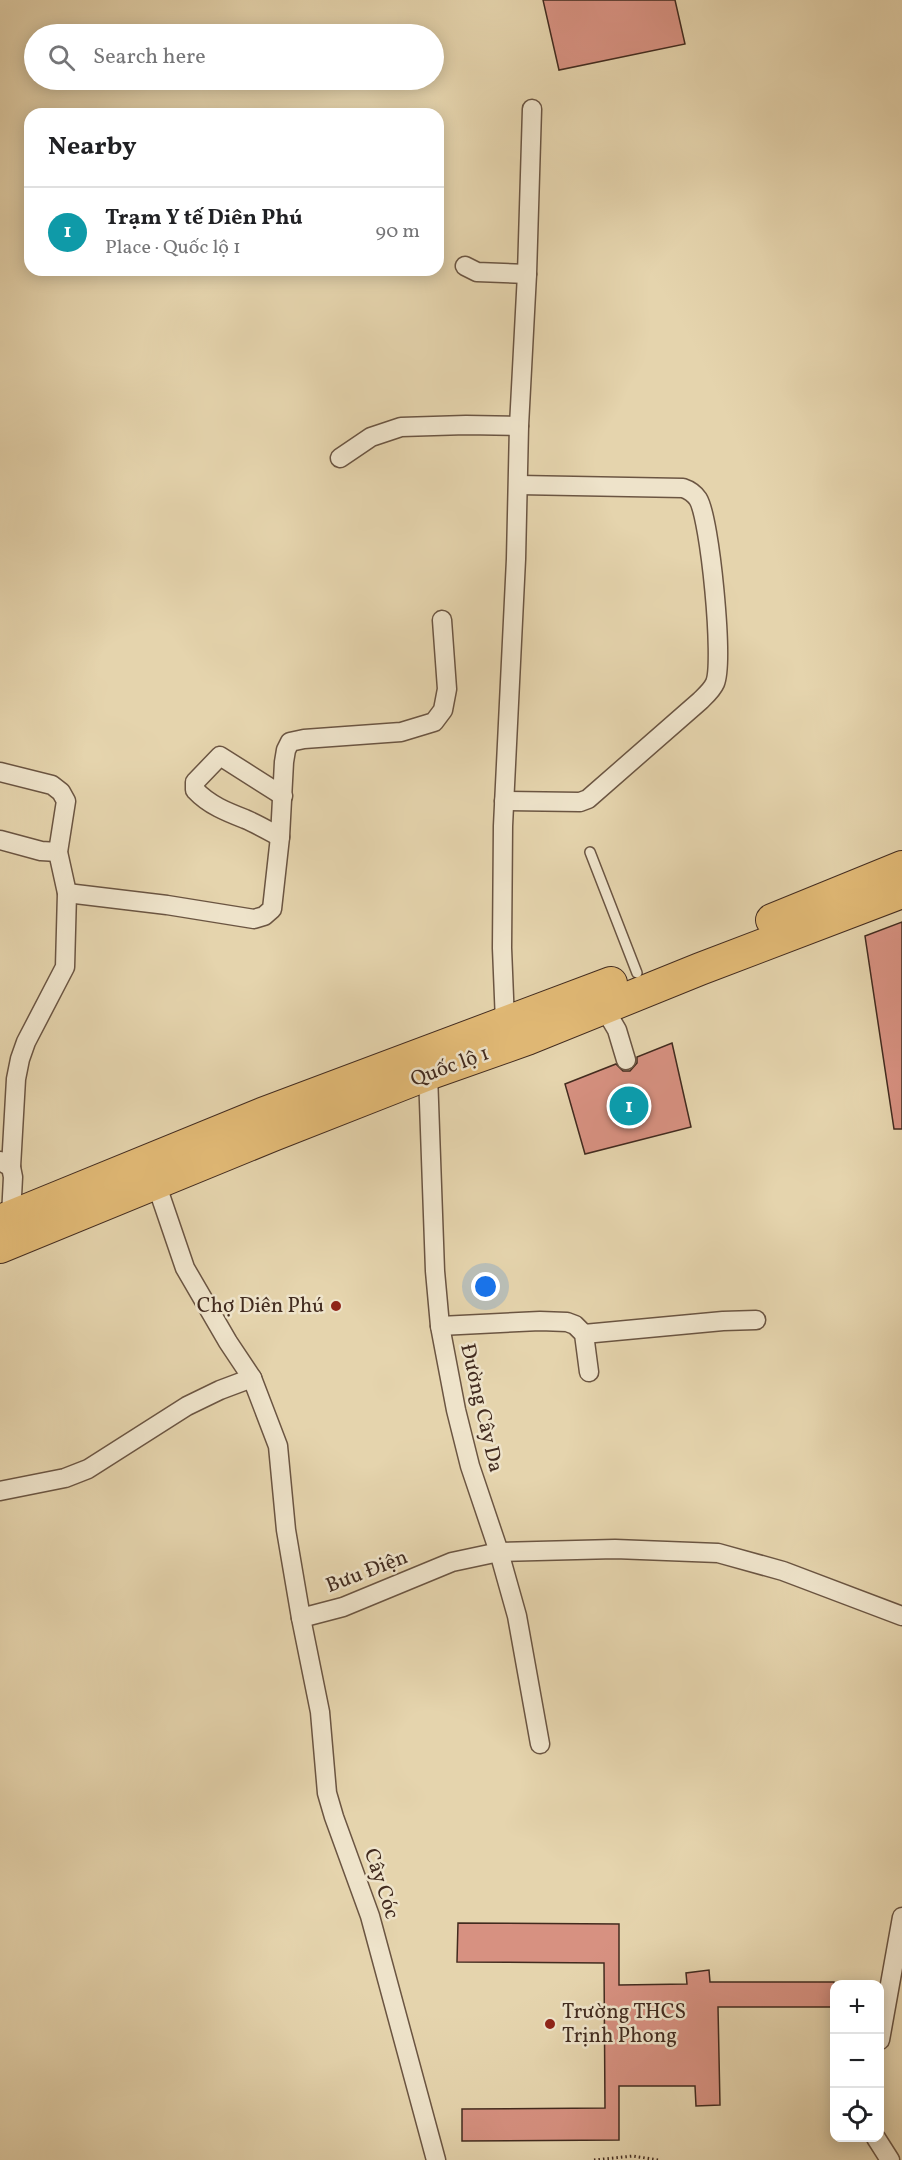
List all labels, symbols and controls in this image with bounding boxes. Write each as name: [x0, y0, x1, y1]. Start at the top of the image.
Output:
search box: [24, 24, 444, 90]
icon: search: [45, 41, 78, 74]
text: Search here: [93, 42, 206, 73]
text: Nearby: [48, 129, 137, 165]
text: Trạm Y tế Diên Phú: [105, 203, 303, 234]
text: 1: [63, 218, 72, 246]
text: 90 m: [376, 218, 420, 246]
text: Place · Quốc lộ 1: [105, 234, 241, 262]
street label: Quốc lộ 1: [407, 1039, 493, 1095]
pin: 1: [610, 1084, 648, 1128]
your location: [471, 1272, 500, 1301]
place label: Chợ Diên Phú: [197, 1292, 324, 1321]
marker: Chợ Diên Phú: [329, 1299, 343, 1313]
street label: Đường Cây Da: [452, 1341, 510, 1475]
street label: Bưu Điện: [322, 1543, 412, 1601]
street label: Cây Cóc: [356, 1845, 406, 1923]
map controls: [830, 1980, 884, 2142]
button: +: [830, 1980, 884, 2034]
place label: Trường THCS Trịnh Phong: [562, 1998, 686, 2051]
marker: Trường THCS Trịnh Phong: [543, 2017, 557, 2031]
button: −: [830, 2034, 884, 2088]
button: locate: [830, 2088, 884, 2142]

